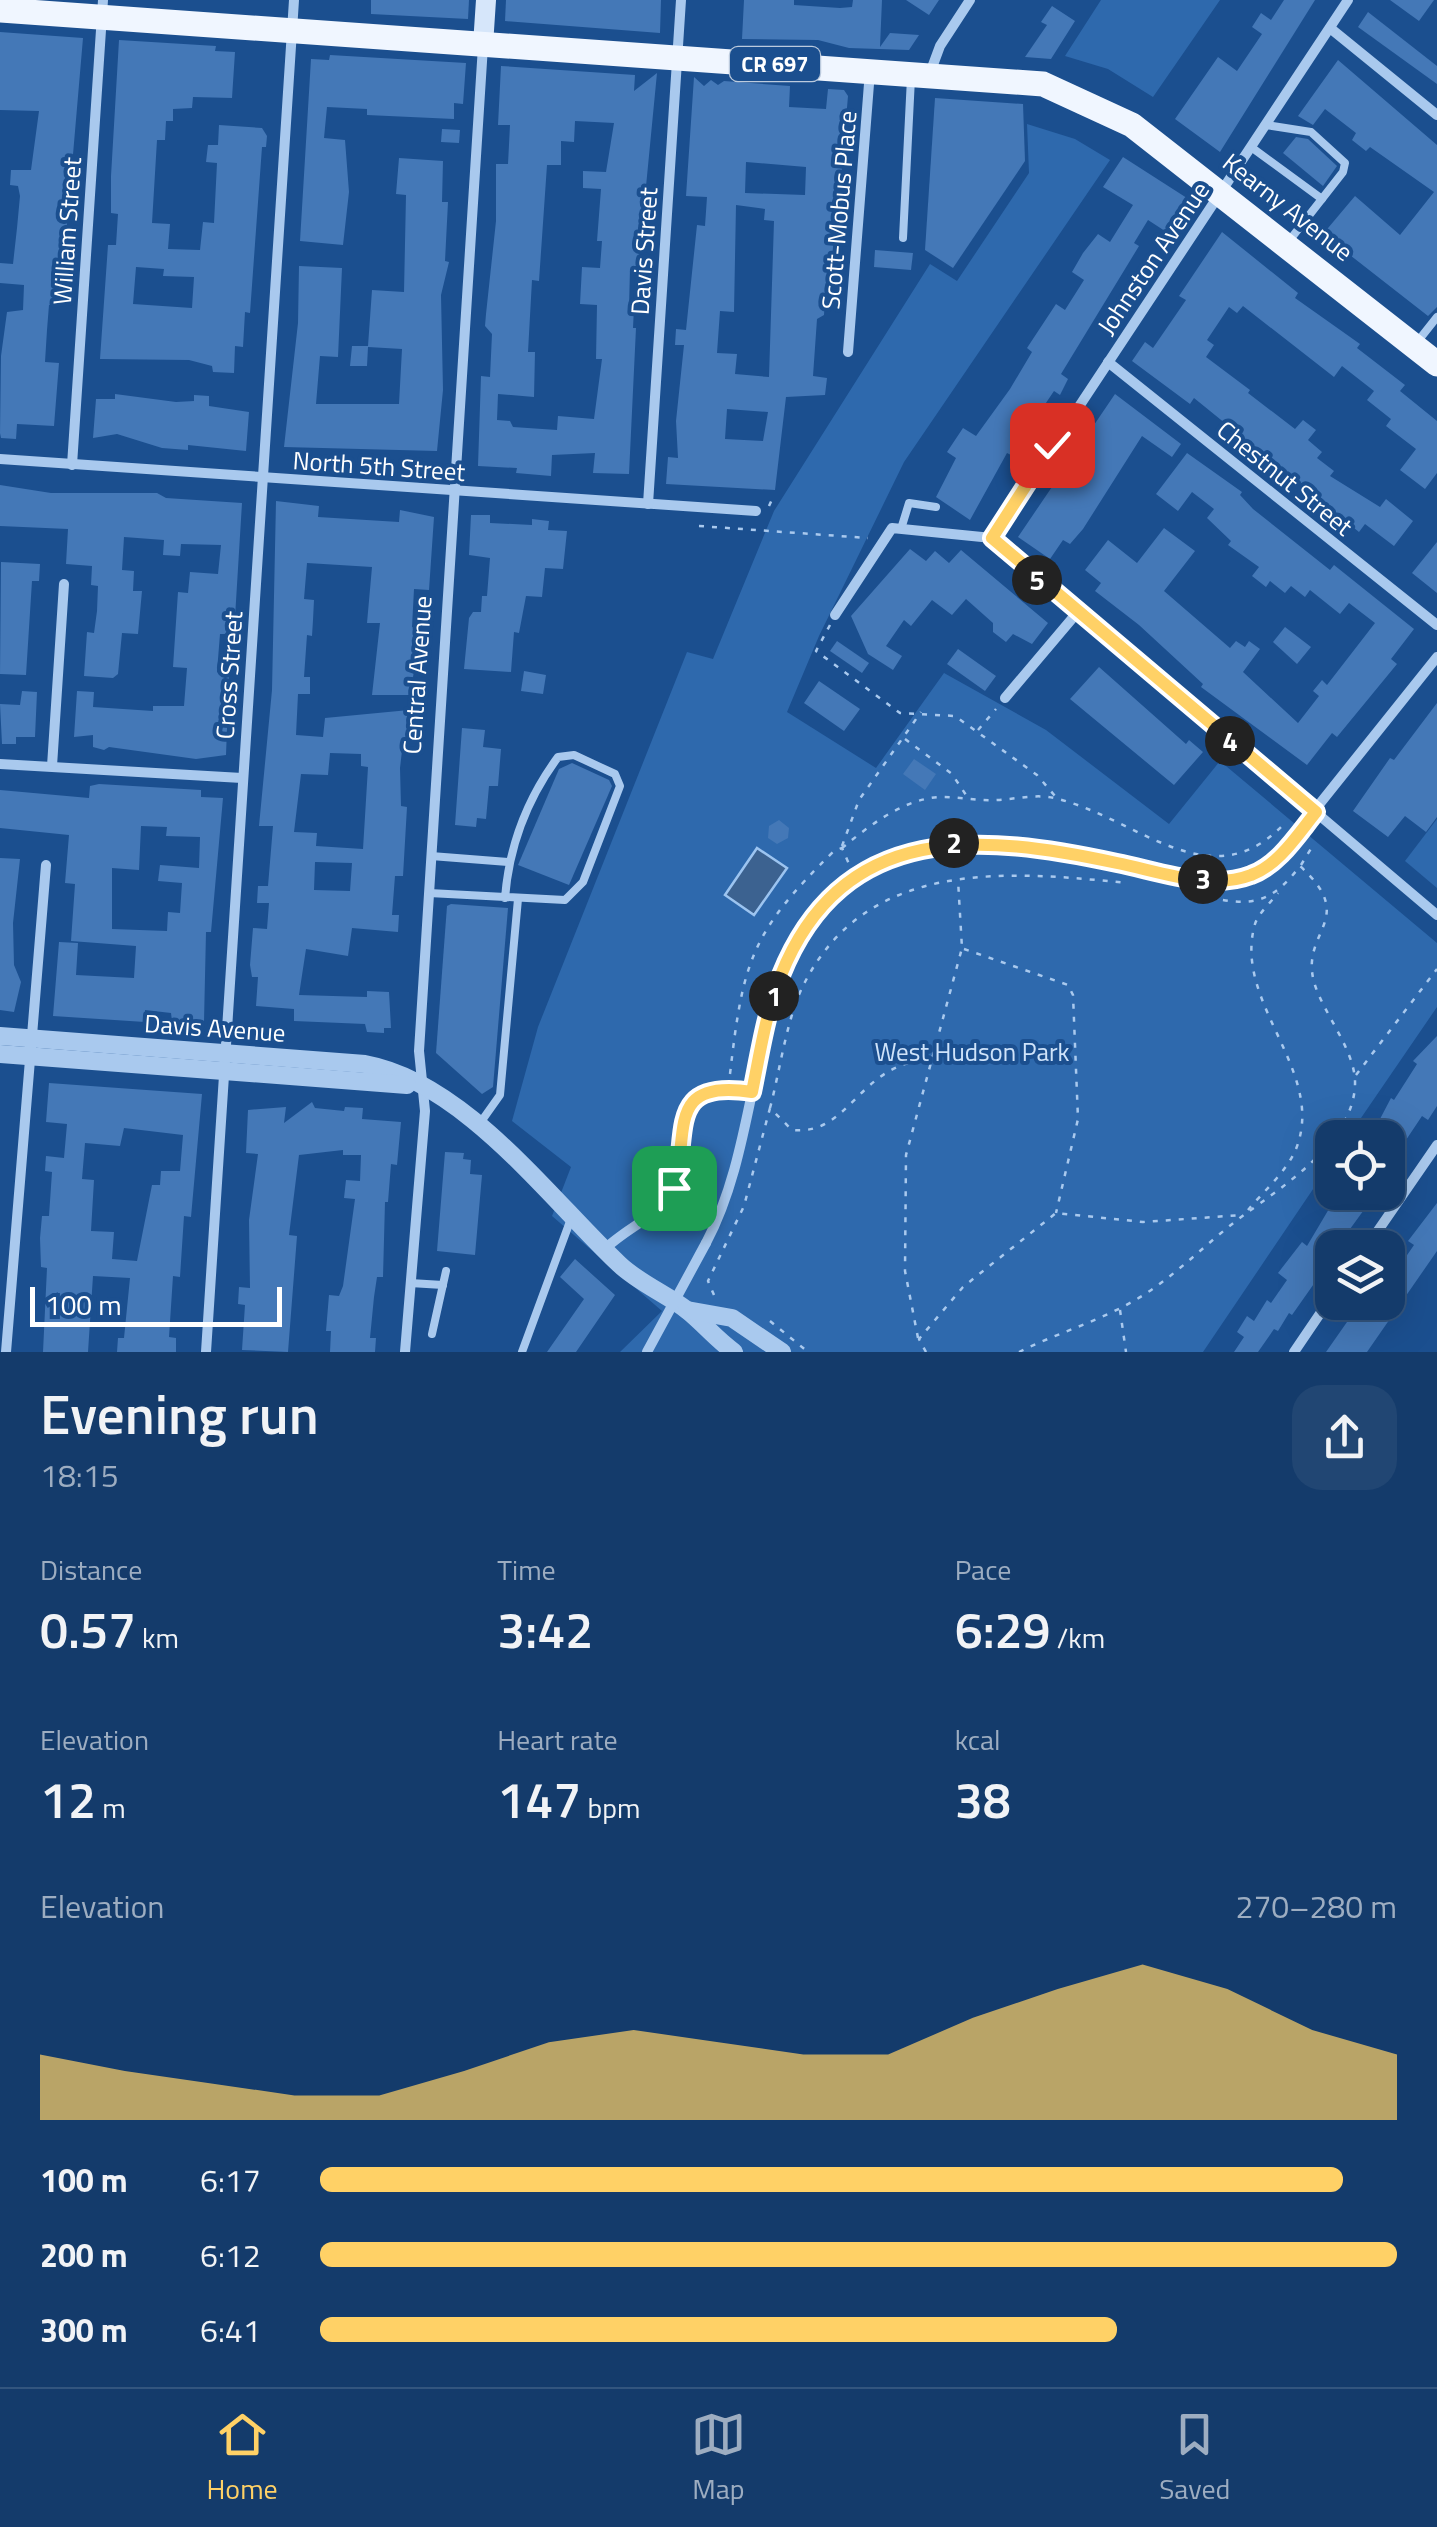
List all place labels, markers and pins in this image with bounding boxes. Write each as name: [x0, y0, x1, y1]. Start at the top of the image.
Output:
pin: [1010, 403, 1095, 488]
pin: 5: [1012, 555, 1062, 605]
pin: 4: [1205, 716, 1255, 766]
pin: 2: [929, 818, 979, 868]
pin: 3: [1178, 854, 1228, 904]
pin: 1: [749, 971, 799, 1021]
pin: [632, 1146, 717, 1231]

